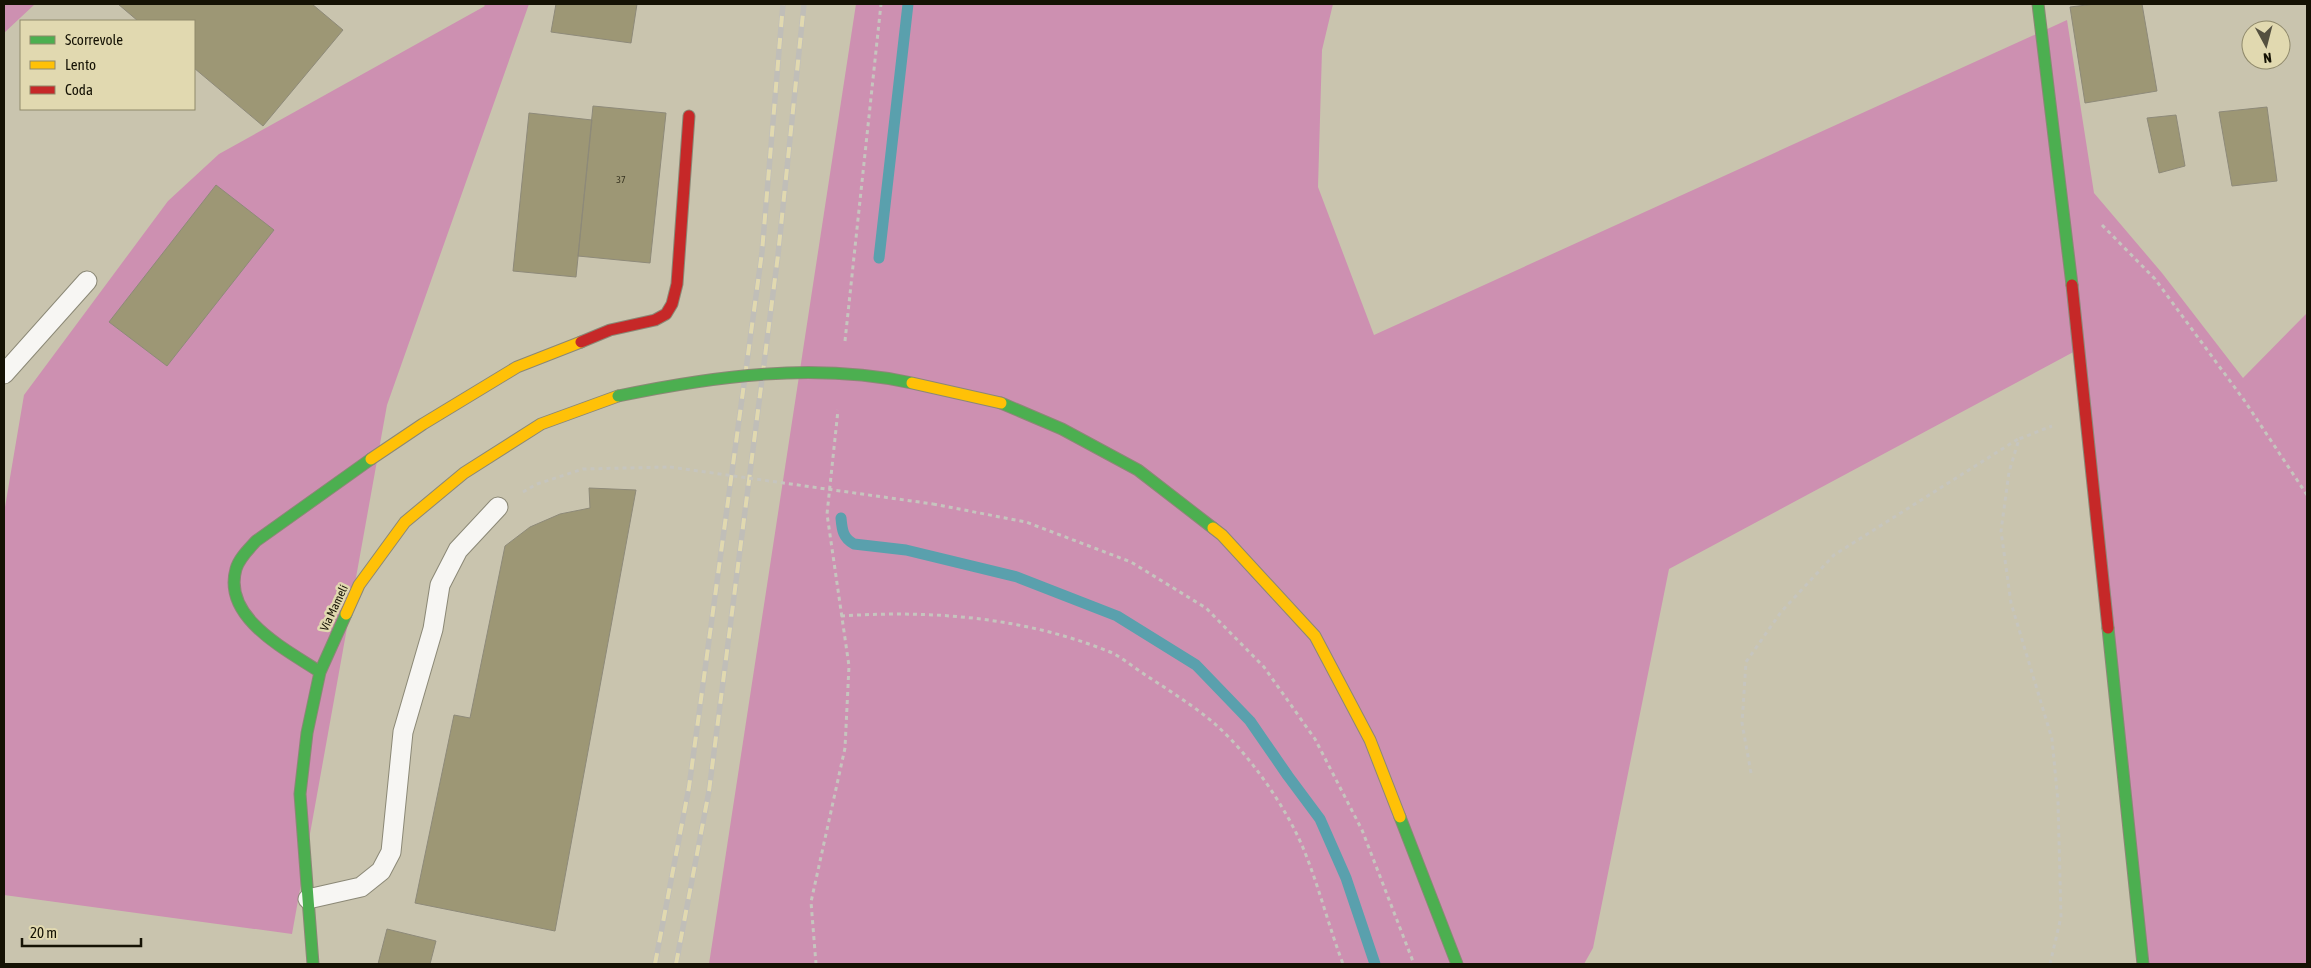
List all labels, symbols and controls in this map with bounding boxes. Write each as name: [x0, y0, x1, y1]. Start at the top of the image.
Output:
legend: [20, 20, 195, 110]
north arrow: [2241, 20, 2291, 70]
text: Scorrevole: [65, 31, 123, 48]
text: N: [2263, 49, 2273, 66]
text: Lento: [65, 56, 96, 73]
text: Coda: [65, 81, 93, 98]
house number: 37: [616, 174, 626, 185]
street label: Via Mameli: [317, 583, 351, 633]
scale bar: [22, 916, 141, 948]
text: 20 m: [30, 924, 57, 941]

